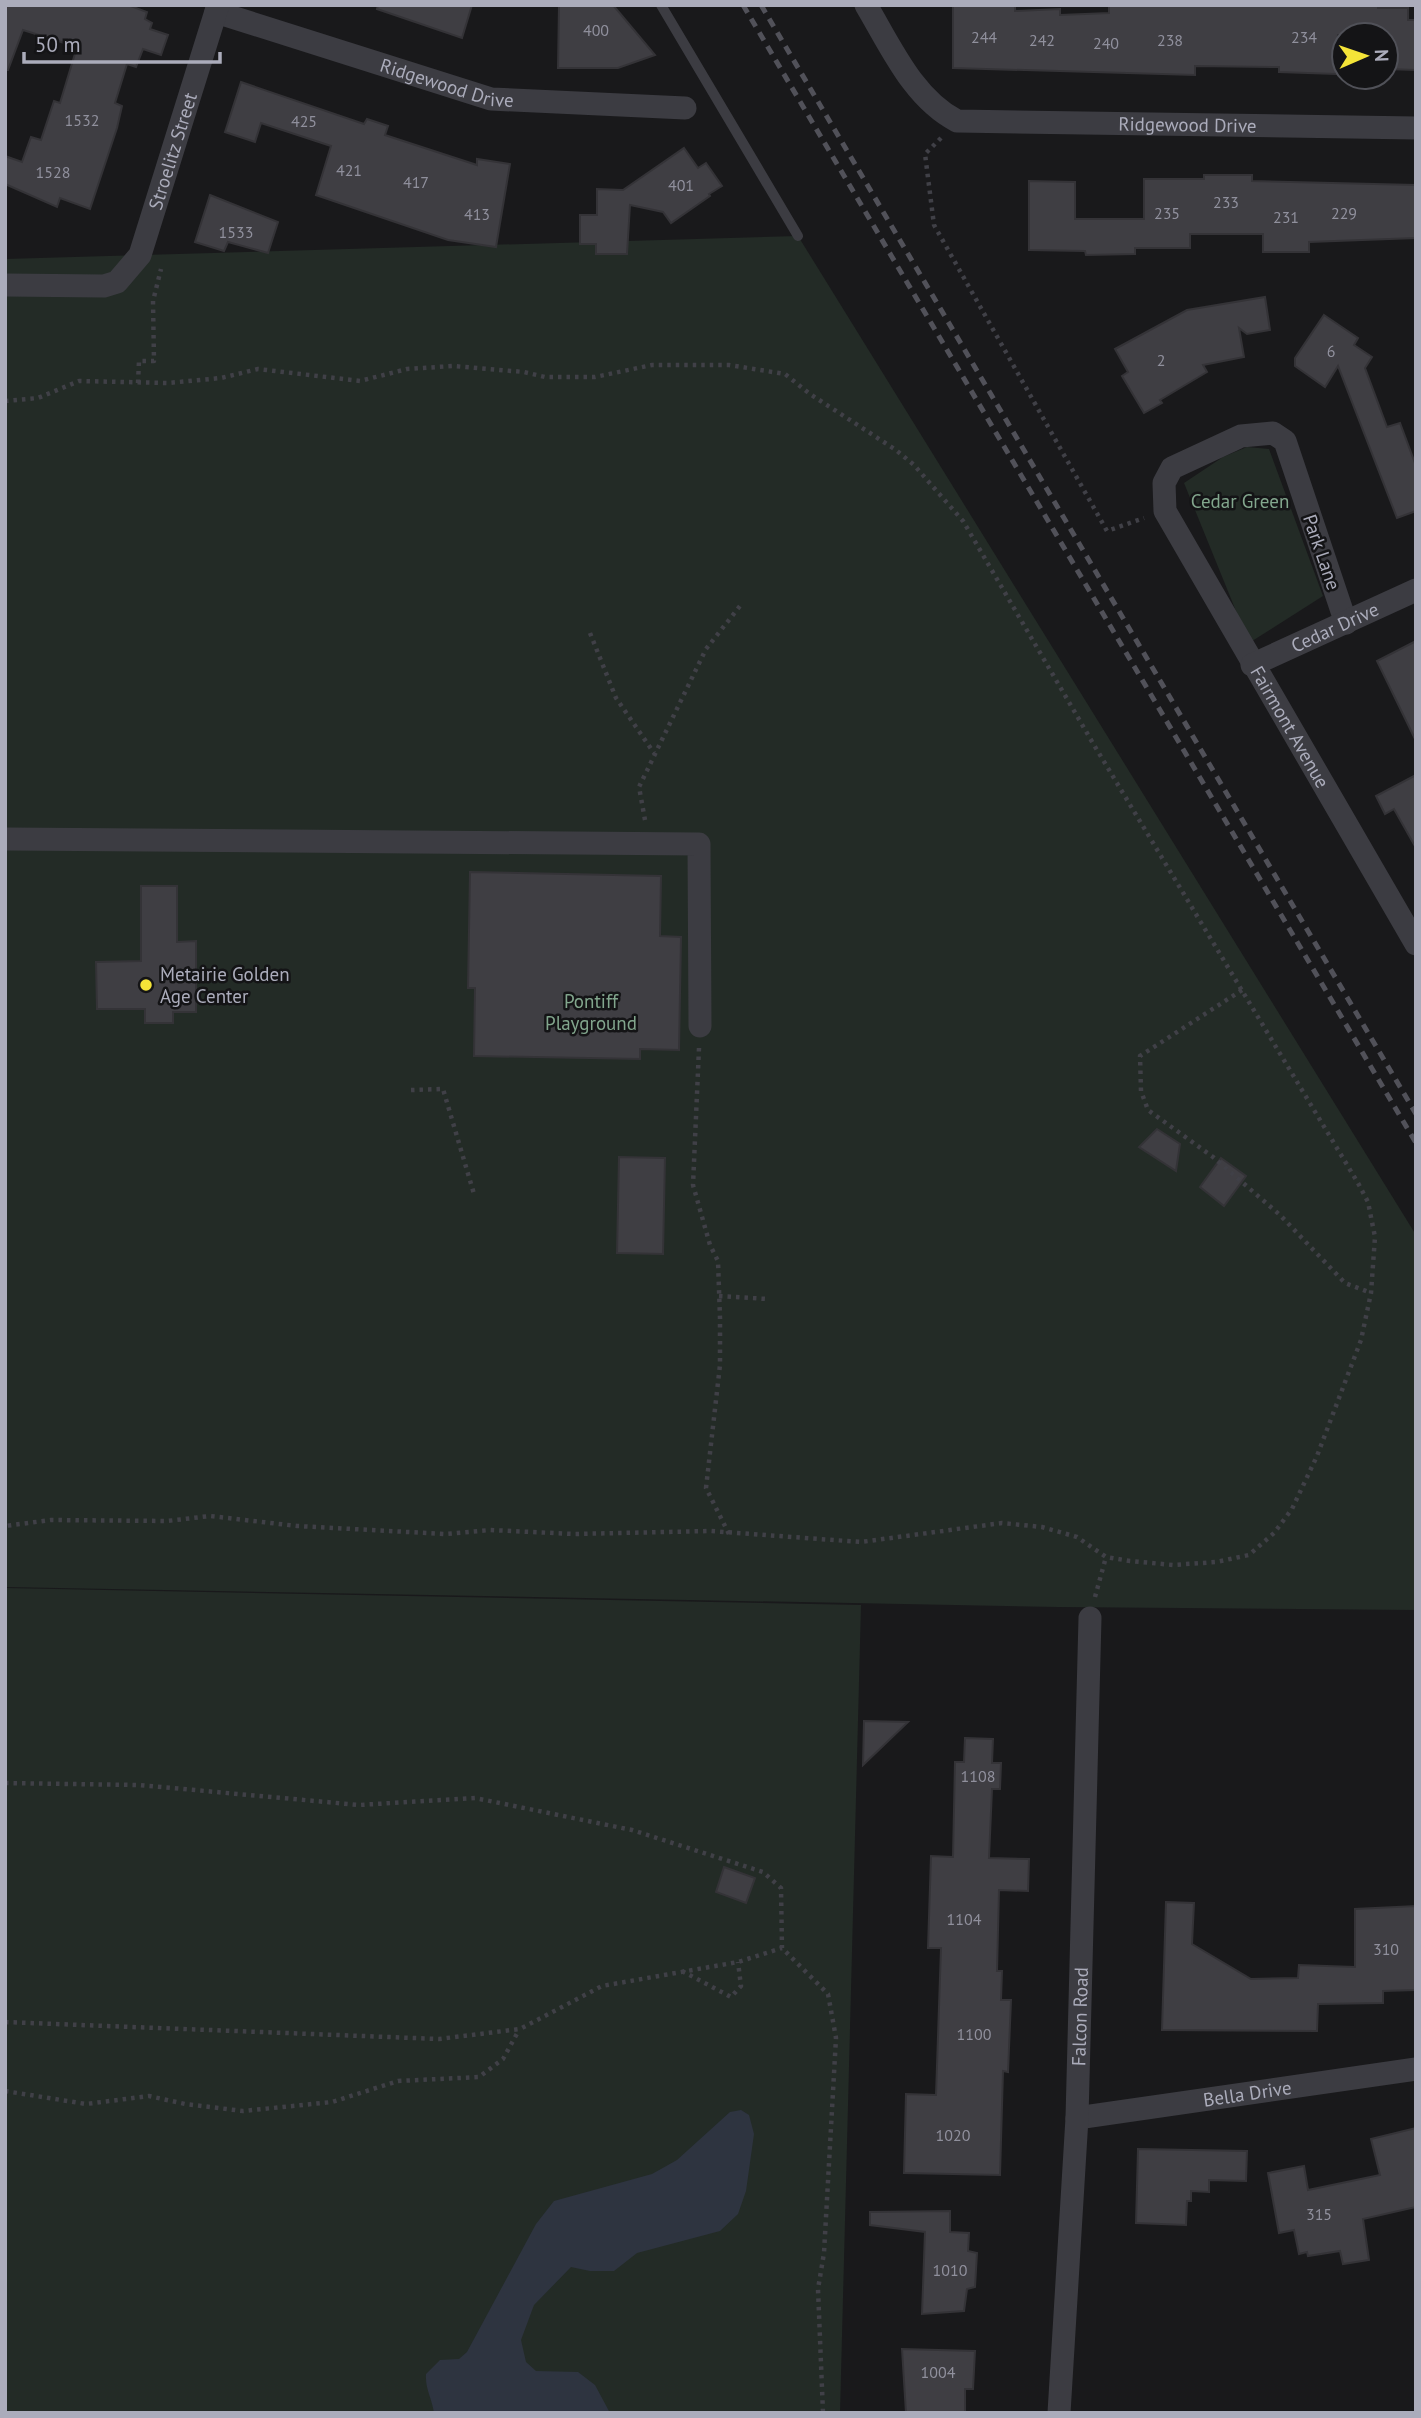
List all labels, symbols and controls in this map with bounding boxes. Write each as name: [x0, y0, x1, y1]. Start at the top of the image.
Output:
house number: 400: [583, 20, 609, 40]
scale bar: [24, 21, 220, 65]
north arrow: [1330, 21, 1400, 91]
house number: 244: [971, 27, 997, 47]
house number: 234: [1291, 27, 1317, 47]
house number: 242: [1029, 30, 1055, 50]
house number: 238: [1157, 30, 1183, 50]
text: 50 m: [35, 31, 81, 58]
house number: 240: [1093, 33, 1119, 53]
text: N: [1370, 49, 1394, 62]
street label: Ridgewood Drive: [377, 53, 514, 112]
street label: Stroelitz Street: [143, 89, 202, 213]
house number: 1532: [65, 110, 99, 130]
house number: 425: [291, 111, 317, 131]
street label: Ridgewood Drive: [1118, 111, 1257, 138]
house number: 421: [336, 160, 362, 180]
house number: 1528: [36, 162, 70, 182]
house number: 417: [403, 172, 429, 192]
house number: 401: [668, 175, 694, 195]
house number: 233: [1213, 192, 1239, 212]
house number: 235: [1154, 203, 1180, 223]
house number: 229: [1331, 203, 1357, 223]
house number: 413: [464, 204, 490, 224]
house number: 231: [1273, 207, 1299, 227]
house number: 1533: [219, 222, 253, 242]
house number: 6: [1327, 341, 1335, 361]
house number: 2: [1157, 350, 1165, 370]
park label: Cedar Green: [1191, 489, 1289, 513]
street label: Park Lane: [1298, 511, 1346, 593]
street label: Cedar Drive: [1287, 597, 1382, 658]
street label: Fairmont Avenue: [1245, 661, 1335, 792]
place label: Metairie Golden Age Center: [160, 962, 290, 1008]
marker: Metairie Golden Age Center: [138, 977, 154, 993]
park label: Pontiff Playground: [545, 989, 637, 1035]
house number: 1108: [961, 1766, 995, 1786]
house number: 1104: [947, 1909, 982, 1929]
house number: 310: [1373, 1939, 1399, 1959]
street label: Falcon Road: [1066, 1967, 1093, 2066]
house number: 1100: [957, 2024, 992, 2044]
street label: Bella Drive: [1201, 2075, 1293, 2112]
house number: 1020: [936, 2125, 971, 2145]
house number: 315: [1306, 2204, 1332, 2224]
house number: 1010: [933, 2260, 968, 2280]
house number: 1004: [921, 2362, 956, 2382]

